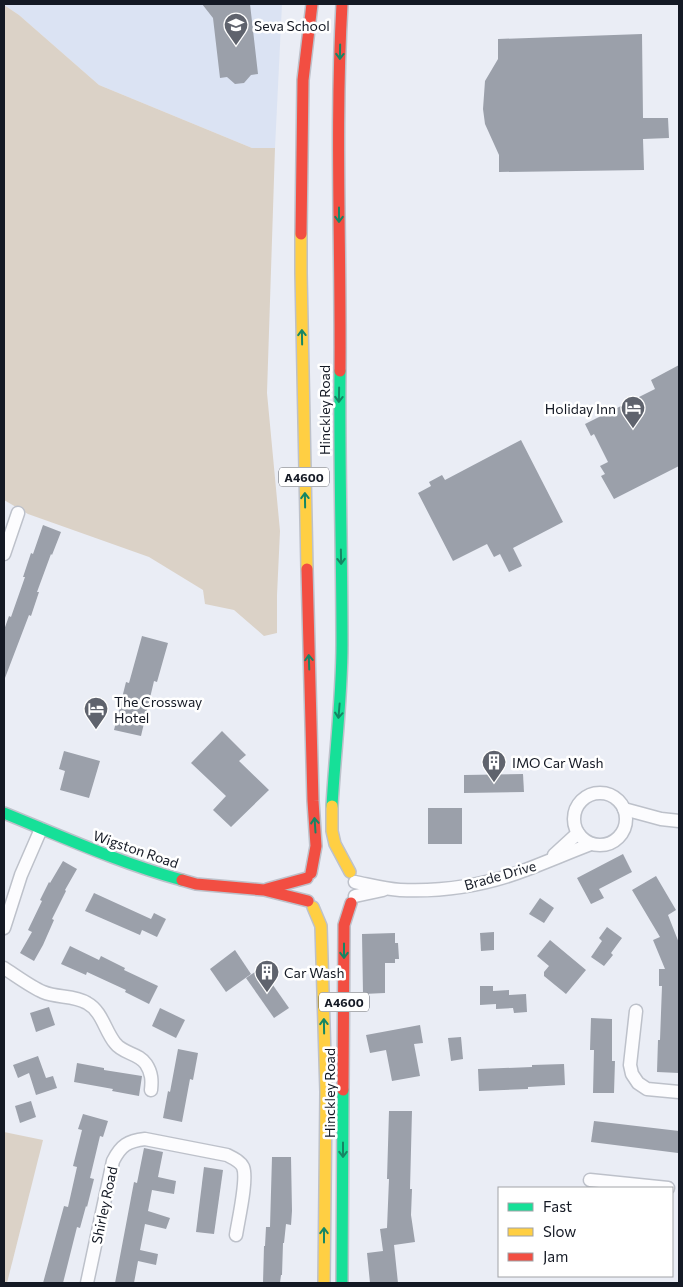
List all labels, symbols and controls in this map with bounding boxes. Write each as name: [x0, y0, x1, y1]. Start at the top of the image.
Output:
school or university icon: Seva School: [223, 12, 249, 46]
place label: Seva School: [254, 17, 330, 34]
one-way arrow: [335, 44, 345, 60]
one-way arrow: [334, 206, 344, 223]
one-way arrow: [297, 330, 306, 346]
street label: Hinckley Road: [316, 365, 333, 455]
one-way arrow: [334, 386, 344, 403]
hotel icon: Holiday Inn: [620, 395, 646, 429]
place label: Holiday Inn: [545, 400, 616, 417]
road number: A4600: [279, 468, 329, 487]
one-way arrow: [300, 492, 310, 508]
one-way arrow: [336, 549, 345, 565]
one-way arrow: [304, 654, 313, 670]
place label: The Crossway Hotel: [114, 693, 202, 726]
hotel icon: The Crossway Hotel: [83, 696, 109, 730]
one-way arrow: [334, 702, 344, 718]
building icon: IMO Car Wash: [481, 749, 507, 783]
place label: IMO Car Wash: [512, 754, 604, 771]
one-way arrow: [310, 817, 319, 833]
street label: Wigston Road: [91, 826, 181, 872]
street label: Brade Drive: [462, 857, 538, 893]
one-way arrow: [339, 942, 349, 959]
building icon: Car Wash: [254, 959, 280, 993]
place label: Car Wash: [284, 964, 344, 981]
road number: A4600: [319, 992, 369, 1012]
one-way arrow: [319, 1018, 329, 1034]
street label: Hinckley Road: [321, 1048, 338, 1138]
one-way arrow: [338, 1142, 348, 1158]
street label: Shirley Road: [87, 1165, 121, 1245]
legend: [498, 1187, 673, 1277]
text: Fast: [543, 1197, 572, 1215]
text: Slow: [543, 1222, 576, 1240]
one-way arrow: [319, 1227, 329, 1243]
text: Jam: [543, 1247, 568, 1265]

